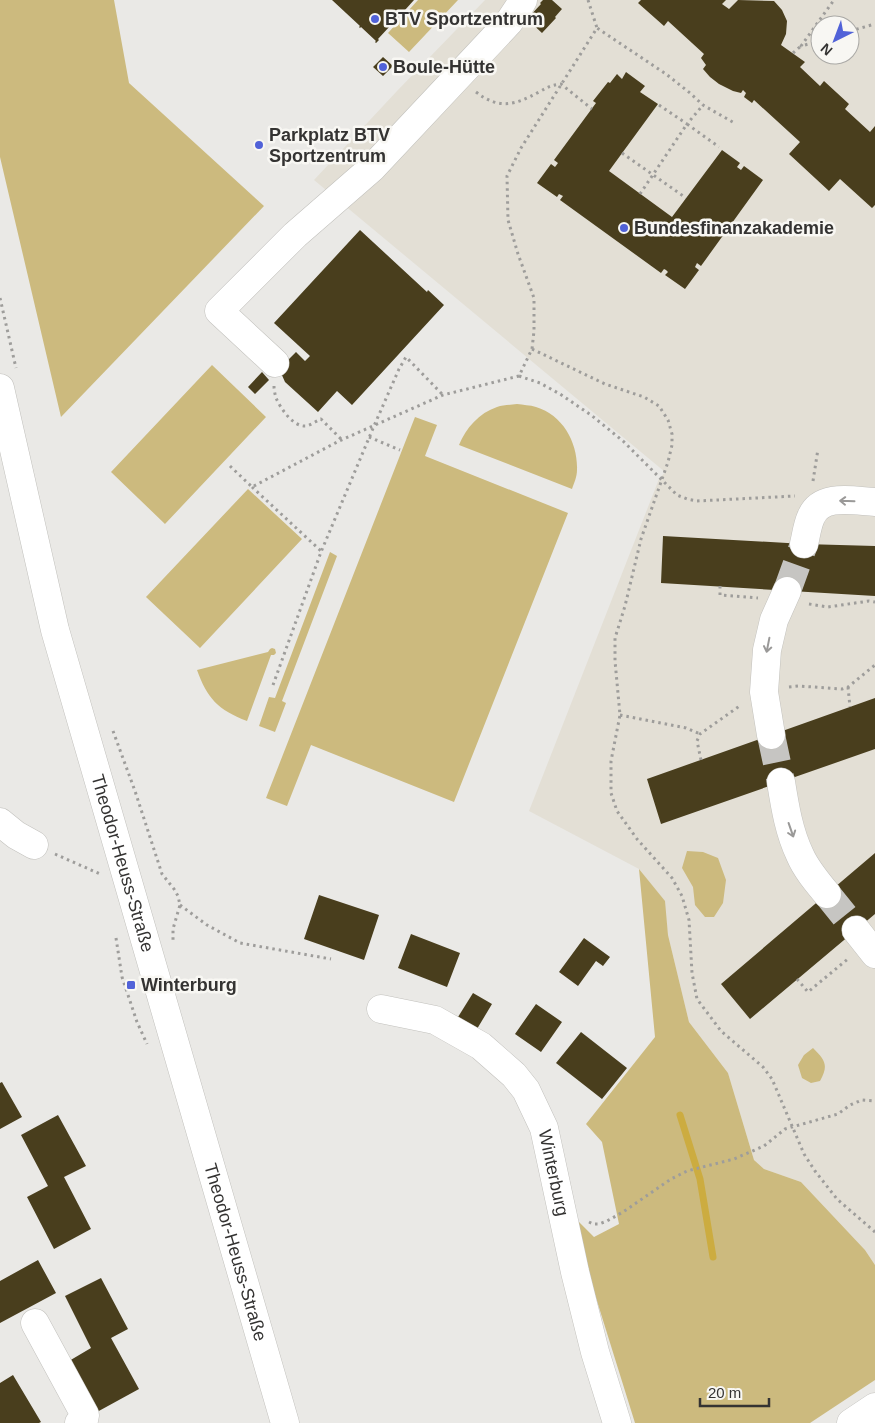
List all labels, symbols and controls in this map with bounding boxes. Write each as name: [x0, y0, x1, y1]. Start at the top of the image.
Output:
place label: BTV Sportzentrum: [385, 9, 543, 29]
marker: BTV Sportzentrum: [369, 13, 381, 25]
north arrow: [810, 15, 860, 65]
text: N: [817, 40, 835, 59]
place label: Boule-Hütte: [393, 57, 495, 77]
marker: Boule-Hütte: [377, 61, 389, 73]
place label: Parkplatz BTV Sportzentrum: [269, 125, 390, 166]
marker: Parkplatz BTV Sportzentrum: [253, 139, 265, 151]
place label: Bundesfinanzakademie: [634, 218, 834, 238]
marker: Bundesfinanzakademie: [618, 222, 630, 234]
one-way arrow: [840, 496, 856, 506]
one-way arrow: [763, 636, 772, 652]
street label: Theodor-Heuss-Straße: [87, 772, 158, 954]
one-way arrow: [787, 822, 797, 838]
place label: Winterburg: [141, 975, 237, 995]
marker: Winterburg: [125, 979, 137, 991]
street label: Winterburg: [535, 1128, 573, 1218]
street label: Theodor-Heuss-Straße: [200, 1161, 271, 1343]
scale bar: [700, 1376, 769, 1408]
text: 20 m: [708, 1384, 741, 1401]

